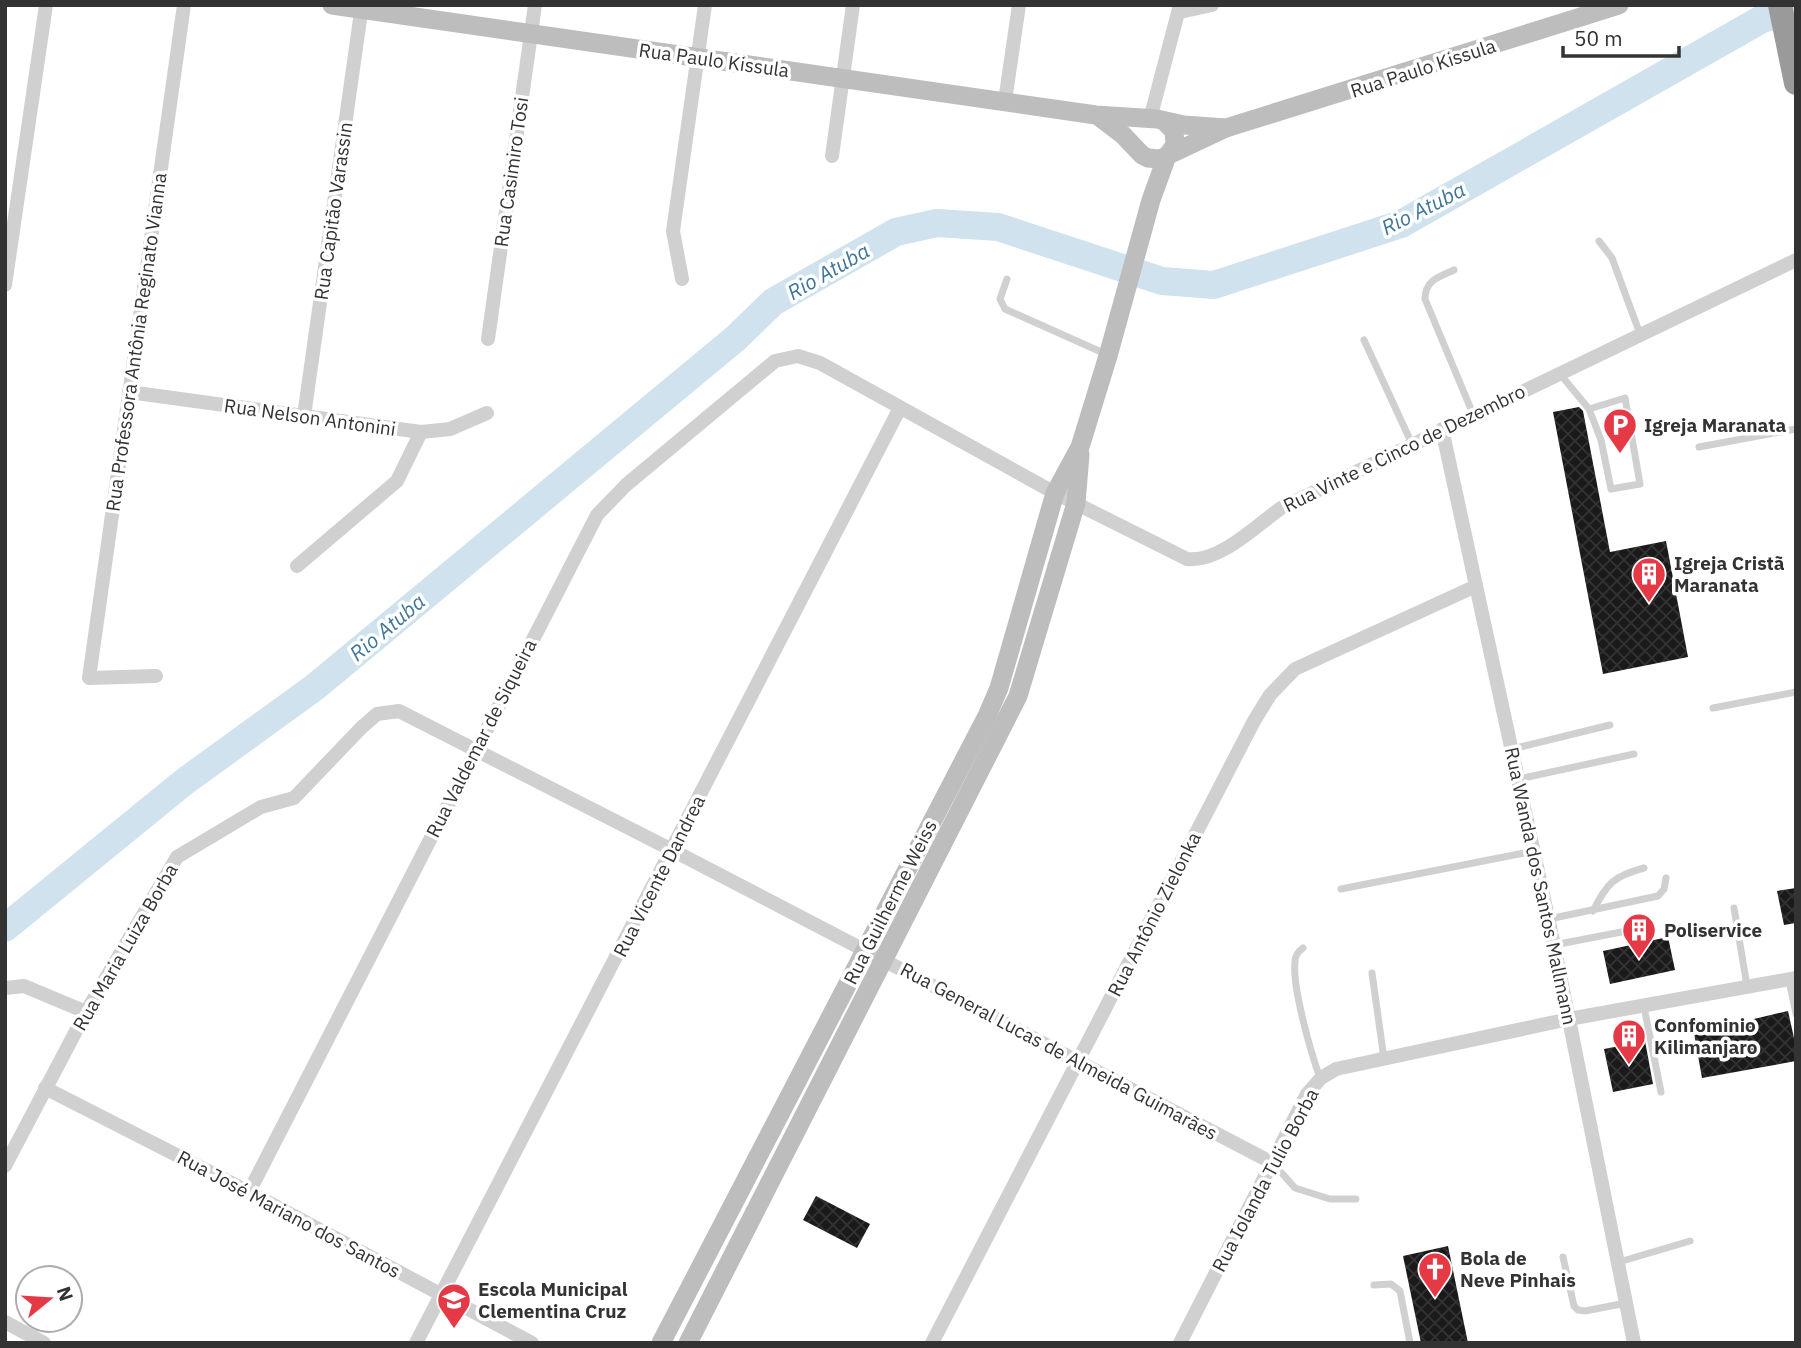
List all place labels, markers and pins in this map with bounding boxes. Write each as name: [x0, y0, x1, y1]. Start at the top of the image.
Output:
parking icon: Igreja Maranata: [1601, 406, 1639, 455]
place label: Igreja Maranata: [1644, 413, 1787, 437]
place label: Igreja Cristã Maranata: [1674, 551, 1785, 597]
building icon: Igreja Cristã Maranata: [1630, 555, 1668, 604]
building icon: Poliservice: [1620, 911, 1658, 960]
place label: Poliservice: [1664, 918, 1762, 942]
place label: Confominio Kilimanjaro: [1654, 1013, 1758, 1059]
building icon: Confominio Kilimanjaro: [1610, 1017, 1648, 1066]
place label: Bola de Neve Pinhais: [1460, 1246, 1576, 1292]
church icon: Bola de Neve Pinhais: [1416, 1250, 1454, 1299]
place label: Escola Municipal Clementina Cruz: [478, 1277, 628, 1323]
school or university icon: Escola Municipal Clementina Cruz: [435, 1281, 473, 1330]

